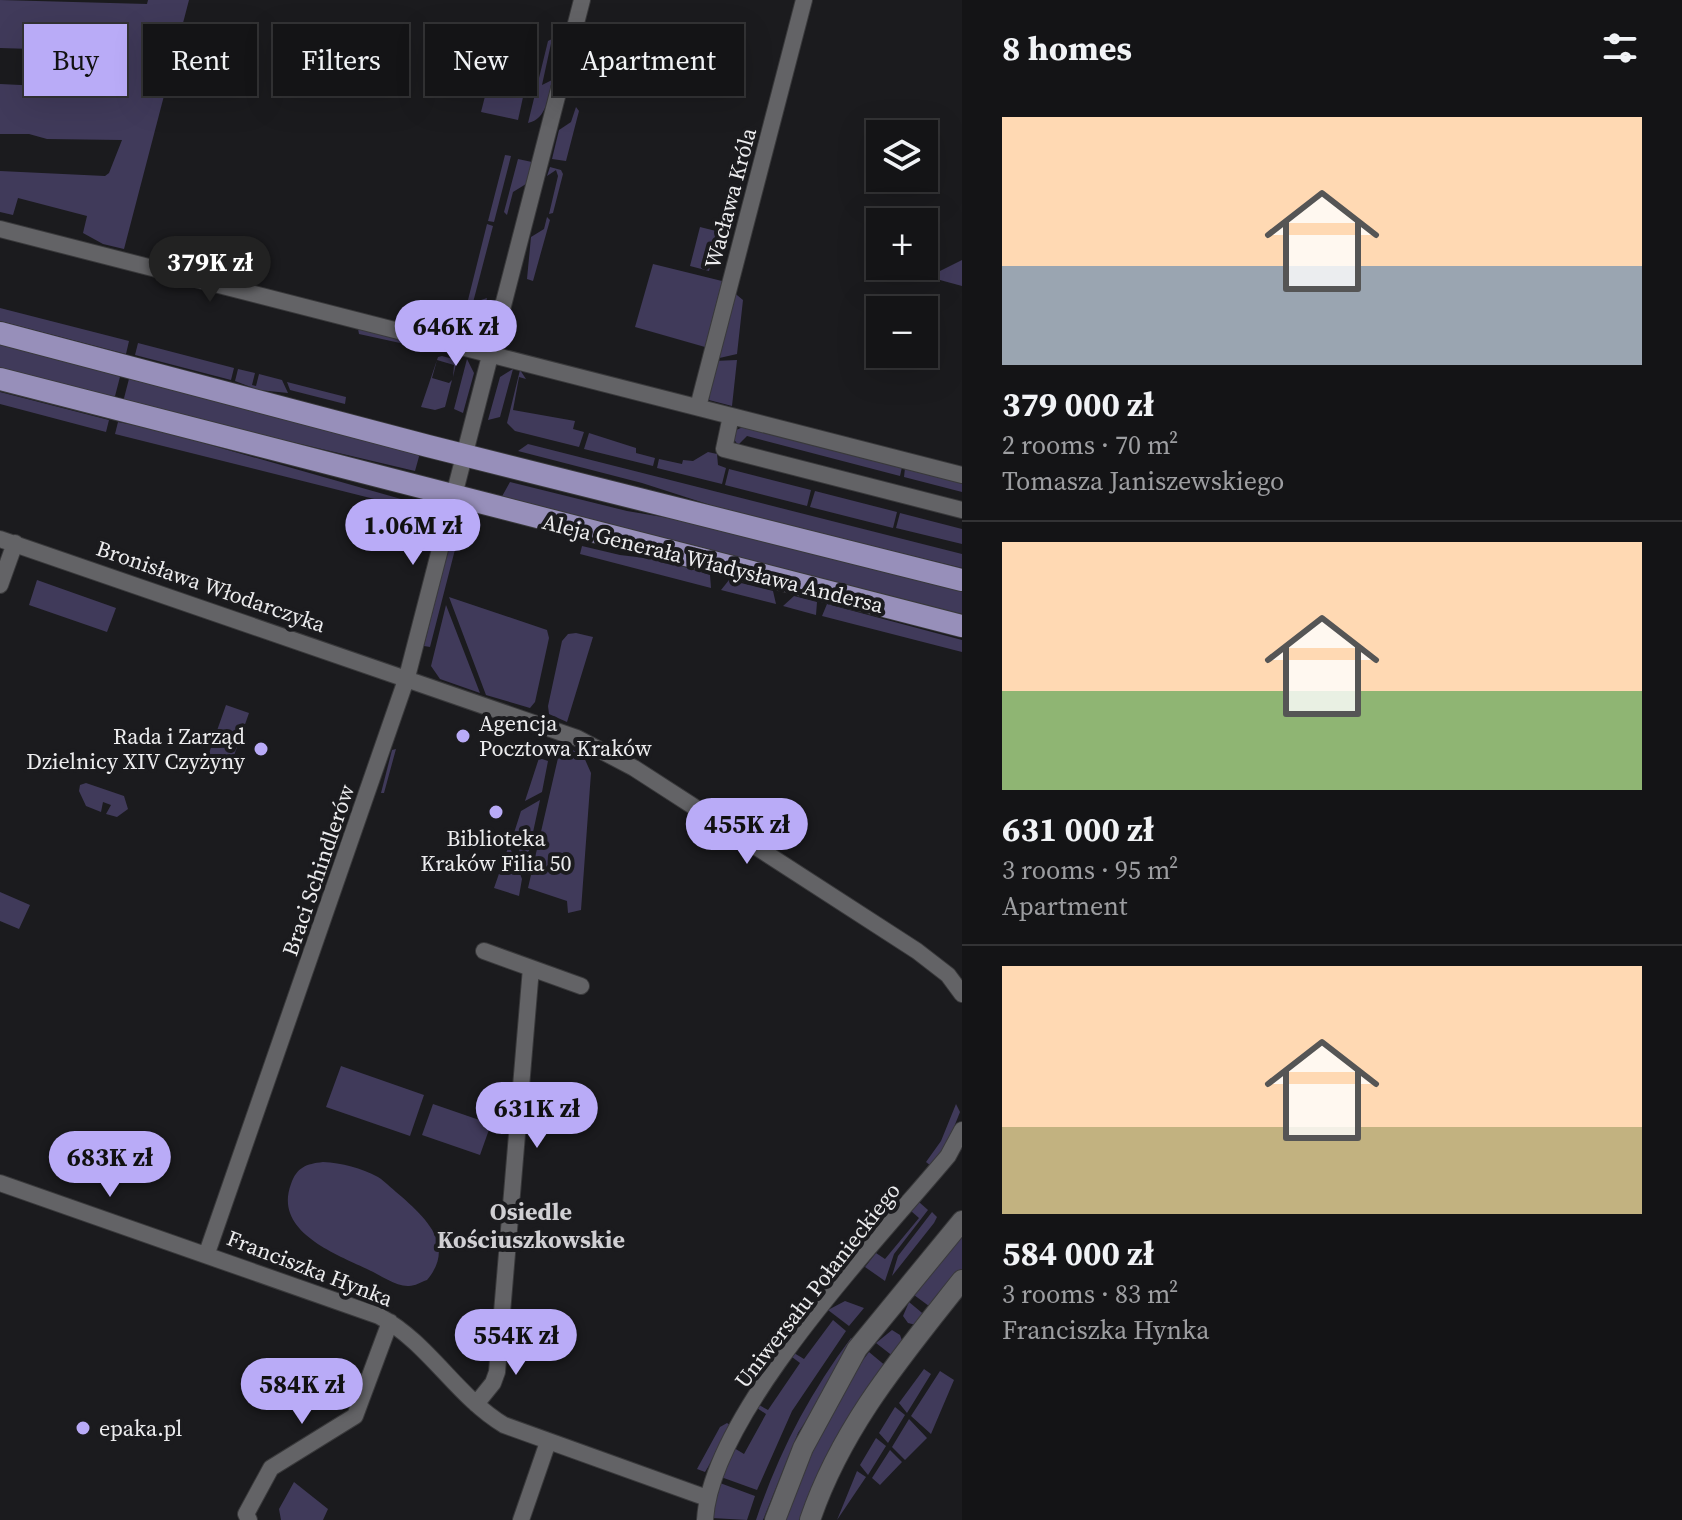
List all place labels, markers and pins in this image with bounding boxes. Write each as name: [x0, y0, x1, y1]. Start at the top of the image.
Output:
pin: 379K zł: [136, 236, 284, 304]
pin: 646K zł: [382, 300, 530, 368]
pin: 1.06M zł: [330, 499, 496, 567]
place label: Agencja Pocztowa Kraków: [479, 708, 652, 763]
place label: Rada i Zarząd Dzielnicy XIV Czyżyny: [26, 721, 246, 776]
marker: Agencja Pocztowa Kraków: [454, 727, 472, 745]
marker: Rada i Zarząd Dzielnicy XIV Czyżyny: [252, 740, 270, 758]
pin: 455K zł: [673, 798, 821, 866]
marker: Biblioteka Kraków Filia 50: [487, 803, 505, 821]
place label: Biblioteka Kraków Filia 50: [420, 823, 572, 878]
pin: 631K zł: [463, 1082, 611, 1150]
pin: 683K zł: [36, 1131, 184, 1199]
pin: 554K zł: [442, 1309, 590, 1377]
pin: 584K zł: [228, 1358, 376, 1426]
place label: epaka.pl: [99, 1413, 182, 1443]
marker: epaka.pl: [74, 1419, 92, 1437]

